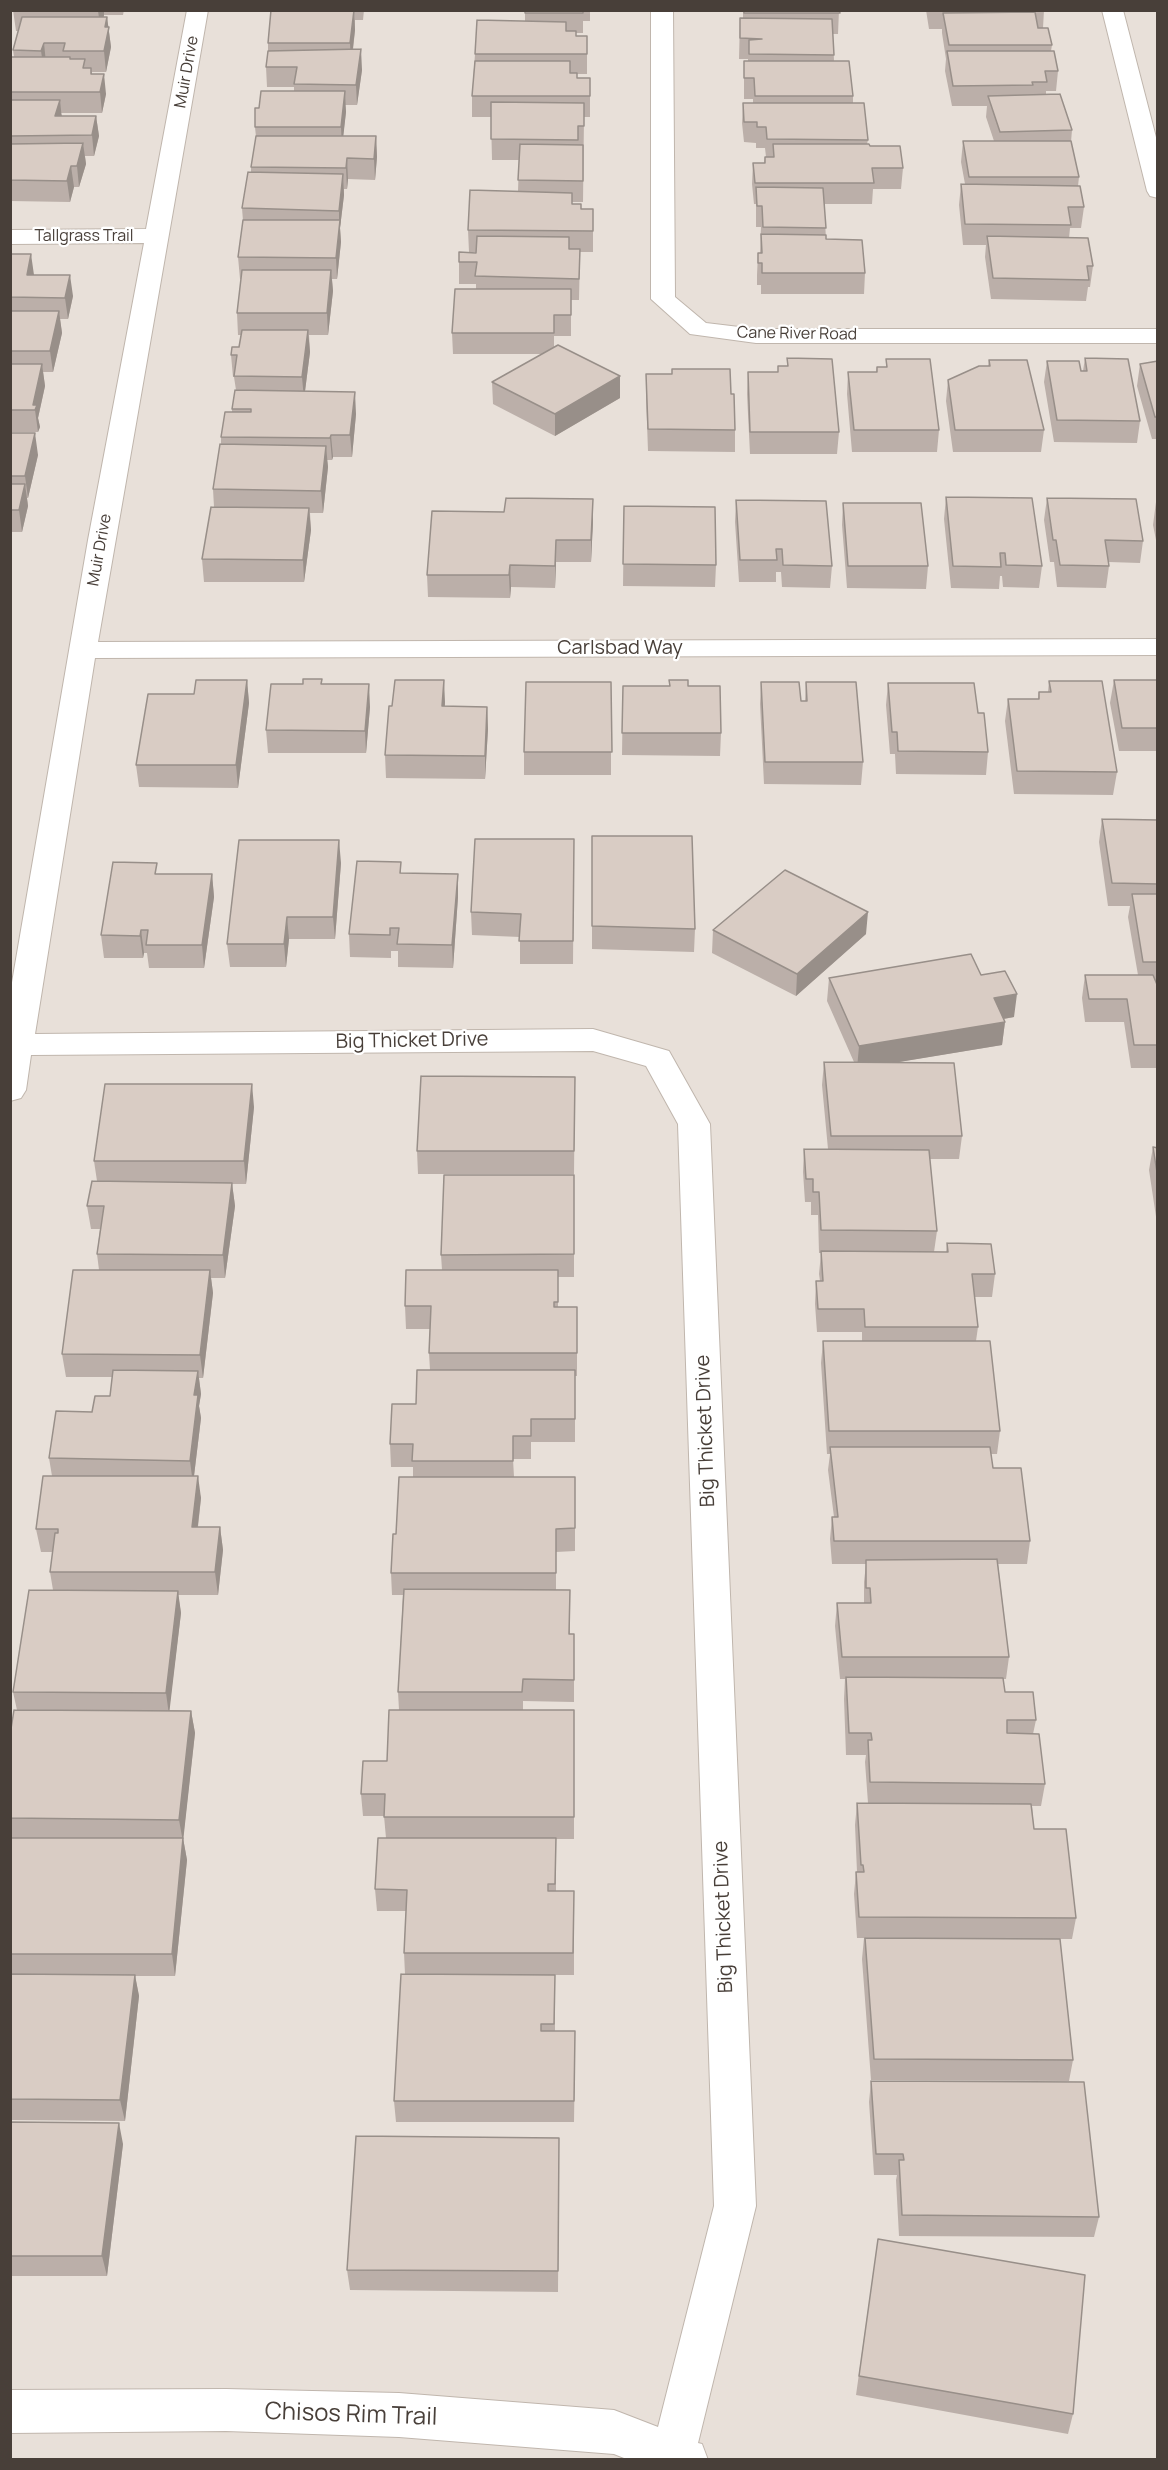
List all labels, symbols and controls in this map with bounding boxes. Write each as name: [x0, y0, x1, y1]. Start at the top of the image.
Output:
street label: Muir Drive: [171, 34, 203, 110]
street label: Tallgrass Trail: [34, 227, 134, 247]
street label: Cane River Road: [737, 323, 857, 345]
street label: Muir Drive: [84, 512, 116, 588]
street label: Carlsbad Way: [557, 636, 683, 660]
street label: Big Thicket Drive: [336, 1028, 488, 1054]
street label: Big Thicket Drive: [691, 1354, 721, 1508]
street label: Big Thicket Drive: [709, 1840, 739, 1994]
street label: Chisos Rim Trail: [264, 2398, 438, 2432]

